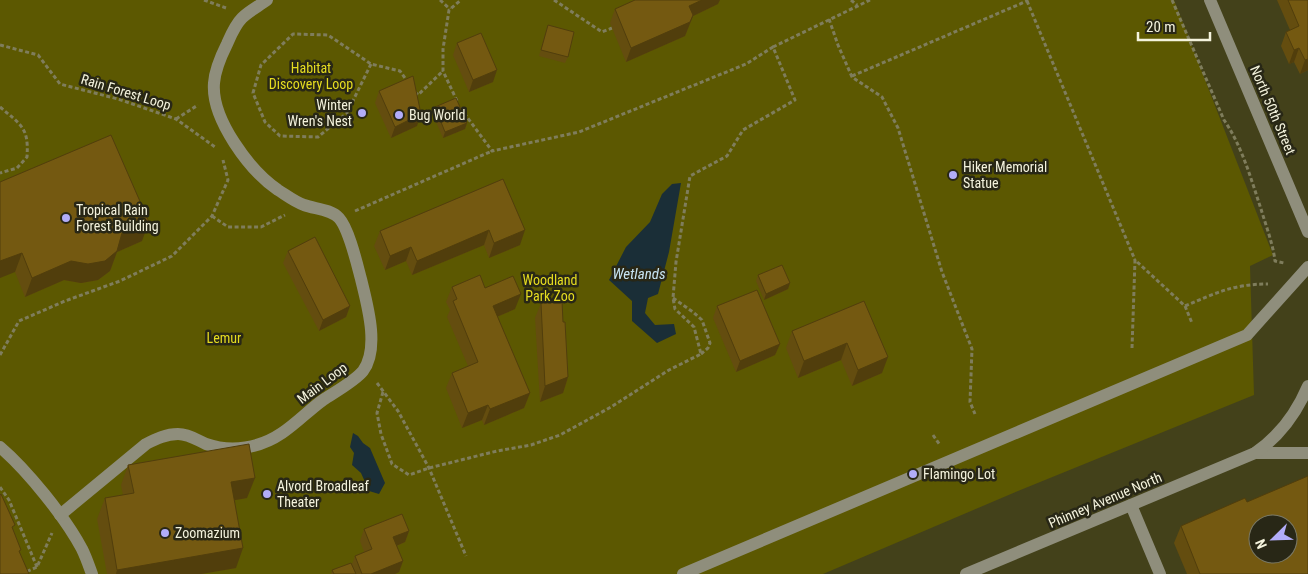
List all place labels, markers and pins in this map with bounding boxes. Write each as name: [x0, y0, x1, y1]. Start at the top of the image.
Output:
place label: Winter Wren's Nest: [287, 97, 352, 129]
marker: Winter Wren's Nest: [356, 107, 368, 119]
place label: Bug World: [409, 107, 465, 123]
marker: Bug World: [393, 109, 405, 121]
place label: Hiker Memorial Statue: [963, 159, 1047, 191]
marker: Hiker Memorial Statue: [947, 169, 959, 181]
place label: Tropical Rain Forest Building: [76, 202, 159, 234]
marker: Tropical Rain Forest Building: [60, 212, 72, 224]
place label: Flamingo Lot: [923, 466, 995, 482]
marker: Flamingo Lot: [907, 468, 919, 480]
place label: Alvord Broadleaf Theater: [277, 478, 369, 510]
marker: Alvord Broadleaf Theater: [261, 488, 273, 500]
place label: Zoomazium: [175, 525, 240, 541]
marker: Zoomazium: [159, 527, 171, 539]

